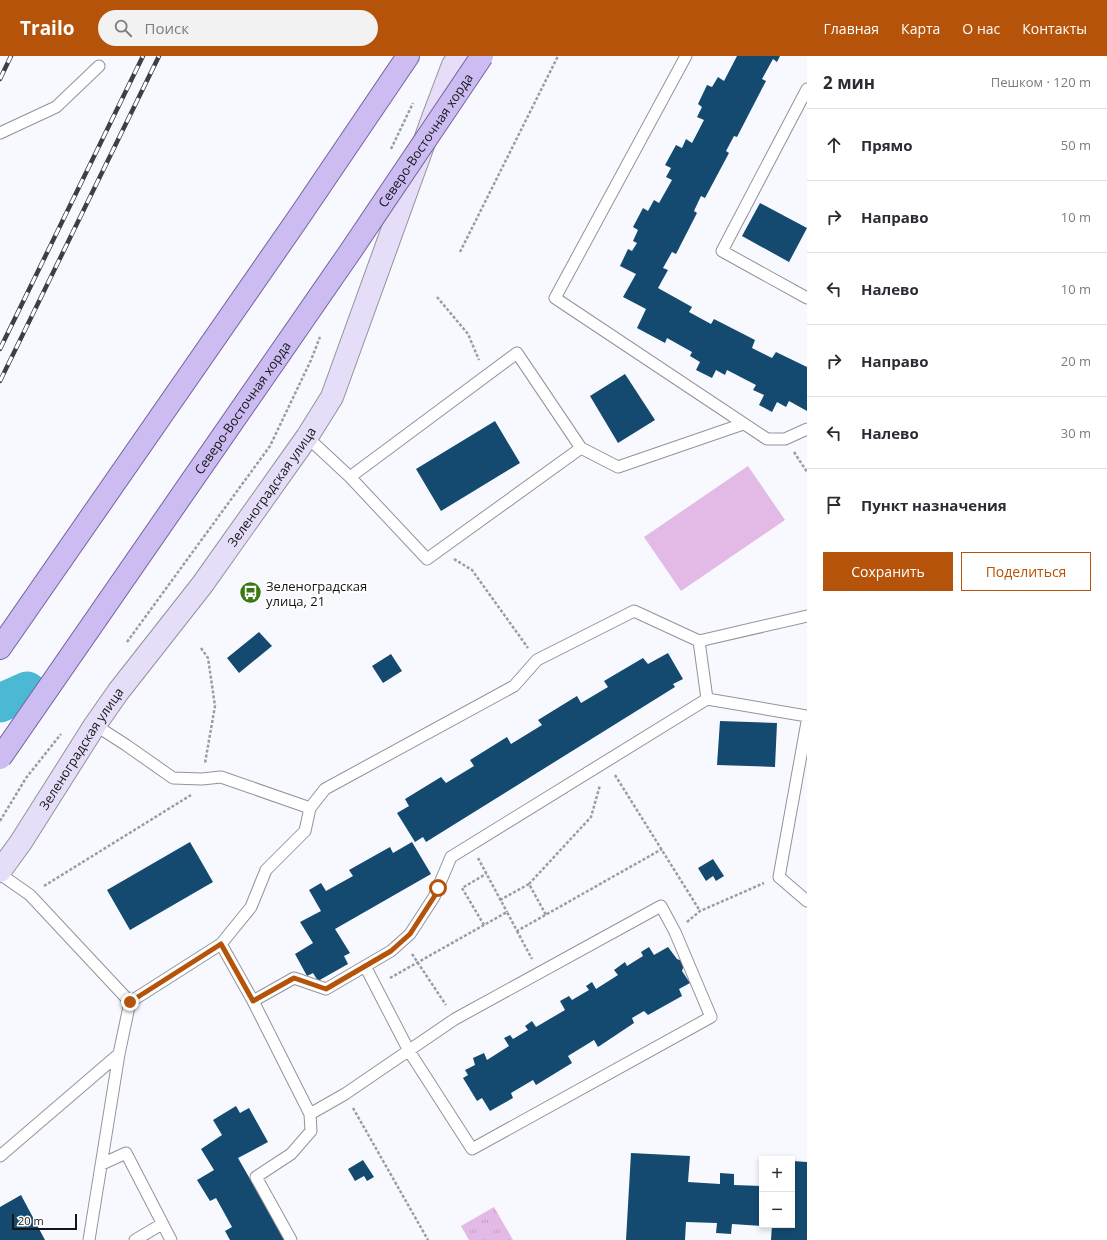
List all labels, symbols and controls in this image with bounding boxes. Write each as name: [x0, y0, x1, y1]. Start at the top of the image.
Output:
search box: [98, 10, 378, 46]
text: Trailo: [20, 15, 74, 41]
icon: search: [112, 17, 134, 39]
text: Поиск: [144, 18, 189, 38]
text: Главная: [824, 19, 879, 38]
text: Карта: [901, 19, 940, 38]
text: О нас: [962, 19, 1000, 38]
text: Контакты: [1022, 19, 1087, 38]
street label: Северо-Восточная хорда: [374, 70, 477, 211]
text: 2 мин: [823, 71, 875, 94]
text: Пешком · 120 m: [991, 73, 1091, 91]
icon: ahead: [823, 134, 845, 156]
text: Прямо: [861, 135, 913, 155]
text: 50 m: [1061, 136, 1091, 154]
icon: right: [823, 206, 845, 228]
text: Направо: [861, 207, 929, 227]
text: 10 m: [1061, 208, 1091, 226]
icon: left: [823, 278, 845, 300]
text: Налево: [861, 279, 919, 299]
text: 10 m: [1061, 280, 1091, 298]
street label: Северо-Восточная хорда: [190, 338, 295, 478]
icon: right: [823, 350, 845, 372]
text: Направо: [861, 351, 929, 371]
text: 20 m: [1061, 352, 1091, 370]
icon: left: [823, 422, 845, 444]
text: Налево: [861, 423, 919, 443]
street label: Зеленоградская улица: [223, 424, 320, 550]
text: 30 m: [1061, 424, 1091, 442]
icon: arrive: [823, 494, 845, 516]
text: Пункт назначения: [861, 495, 1007, 515]
button: Сохранить: [823, 552, 953, 591]
button: Поделиться: [961, 552, 1091, 591]
place label: Зеленоградская улица, 21: [266, 577, 367, 610]
bus stop icon: Зеленоградская улица, 21: [237, 580, 263, 606]
street label: Зеленоградская улица: [35, 683, 127, 813]
route start: [429, 879, 447, 897]
route end: [121, 993, 139, 1011]
map controls: [759, 1156, 795, 1228]
button: +: [759, 1156, 795, 1192]
button: −: [759, 1192, 795, 1228]
scale bar: [12, 1212, 77, 1231]
text: 20 m: [18, 1213, 44, 1228]

